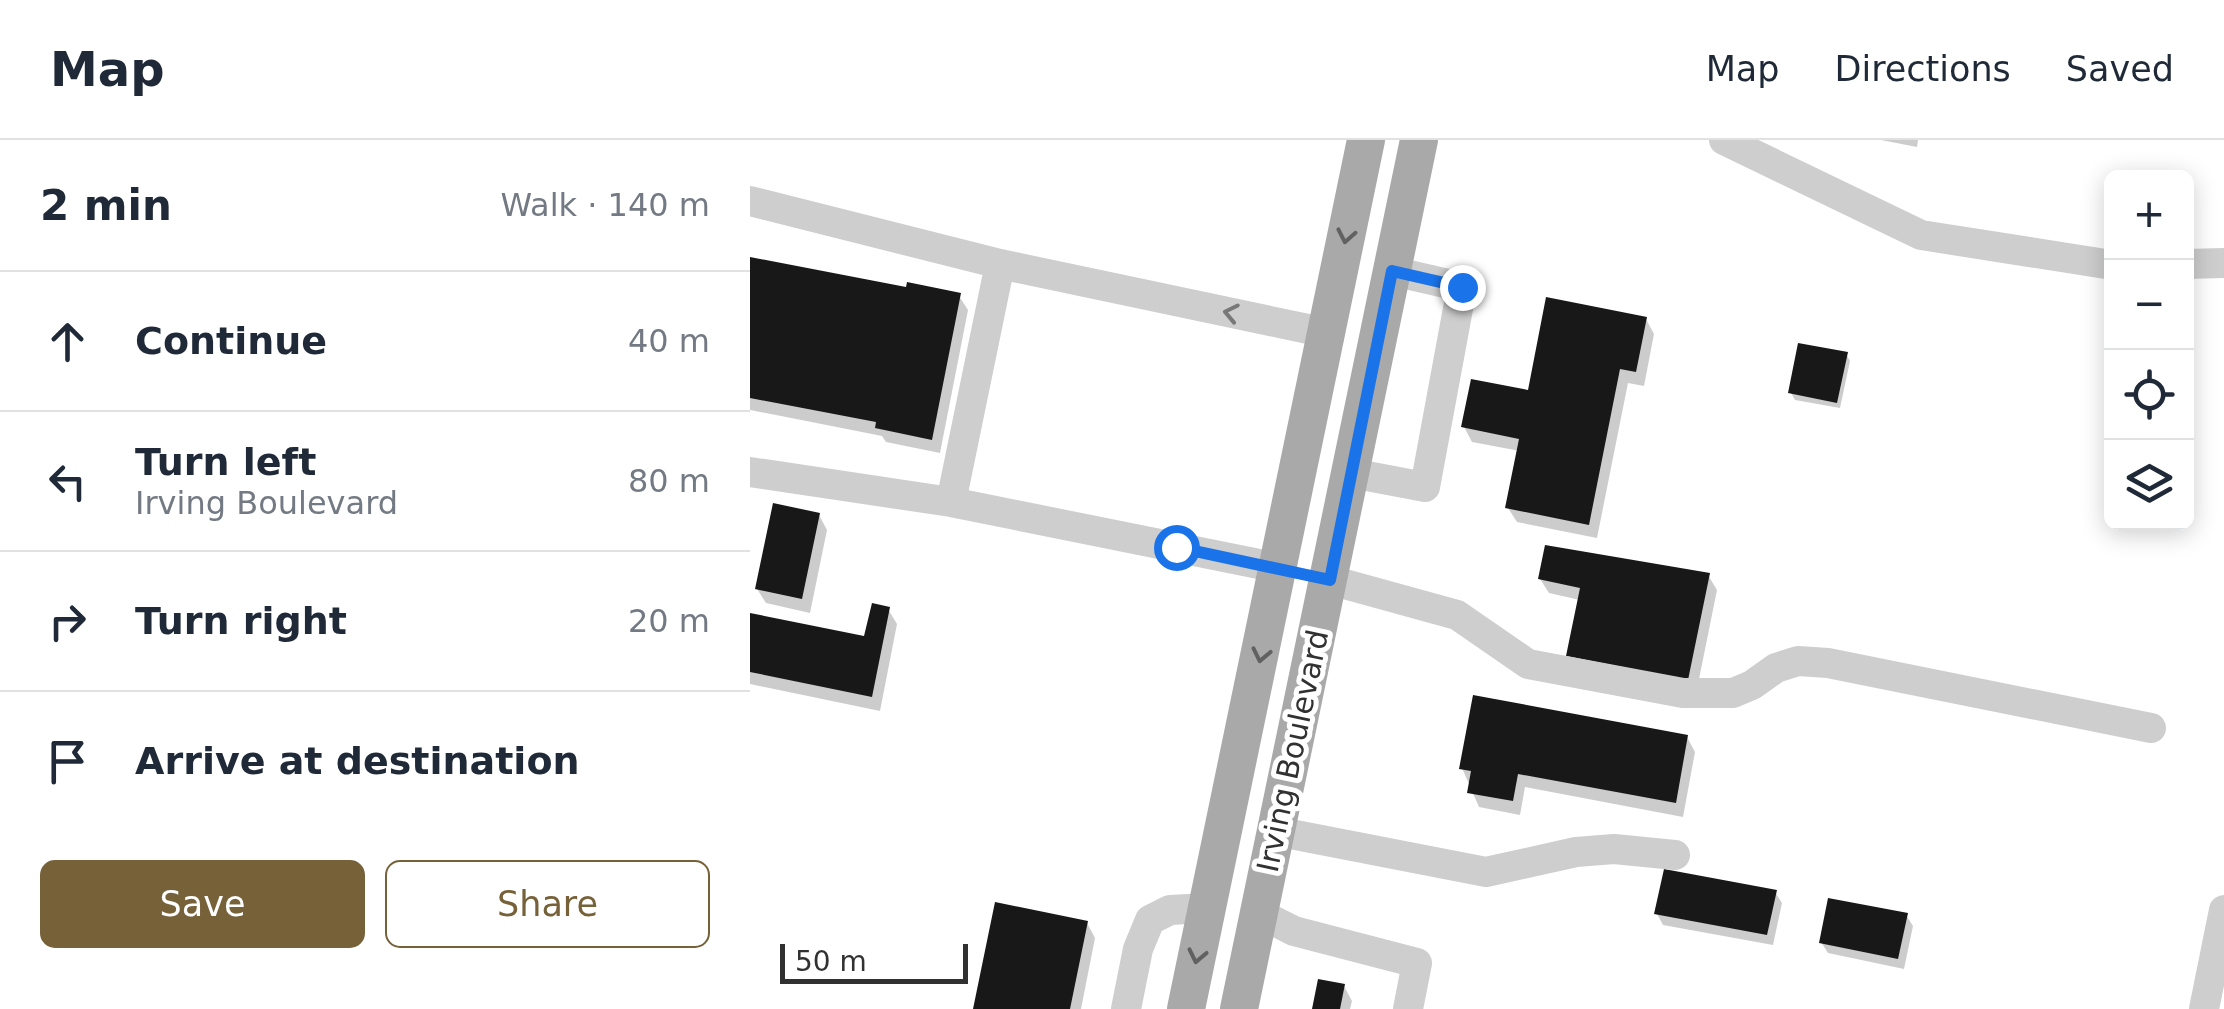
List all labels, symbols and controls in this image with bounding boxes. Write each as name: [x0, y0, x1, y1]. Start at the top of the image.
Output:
text: Map: [50, 41, 165, 97]
text: Map: [1706, 49, 1780, 89]
text: Directions: [1835, 49, 2011, 89]
text: Saved: [2066, 49, 2174, 89]
map controls: [2104, 170, 2194, 530]
button: +: [2104, 170, 2194, 260]
text: 2 min: [40, 181, 172, 230]
text: Walk · 140 m: [500, 186, 710, 224]
one-way arrow: [1337, 227, 1358, 244]
button: −: [2104, 260, 2194, 350]
route end: [1440, 265, 1486, 311]
one-way arrow: [1223, 303, 1240, 324]
icon: ahead: [40, 314, 95, 369]
text: Continue: [135, 319, 327, 363]
text: 40 m: [628, 322, 710, 360]
button: locate: [2104, 350, 2194, 440]
text: Turn left: [135, 440, 316, 484]
button: layers: [2104, 440, 2194, 530]
icon: left: [40, 454, 95, 509]
text: 80 m: [628, 462, 710, 500]
text: Irving Boulevard: [135, 484, 398, 522]
route start: [1154, 525, 1200, 571]
icon: right: [40, 594, 95, 649]
text: Turn right: [135, 599, 347, 643]
text: 20 m: [628, 602, 710, 640]
street label: Irving Boulevard: [1250, 627, 1335, 875]
one-way arrow: [1252, 646, 1273, 663]
icon: arrive: [40, 734, 95, 789]
text: Arrive at destination: [135, 739, 580, 783]
button: Save: [40, 860, 365, 948]
button: Share: [385, 860, 710, 948]
scale bar: [780, 939, 968, 984]
text: 50 m: [795, 945, 867, 978]
one-way arrow: [1188, 947, 1209, 964]

